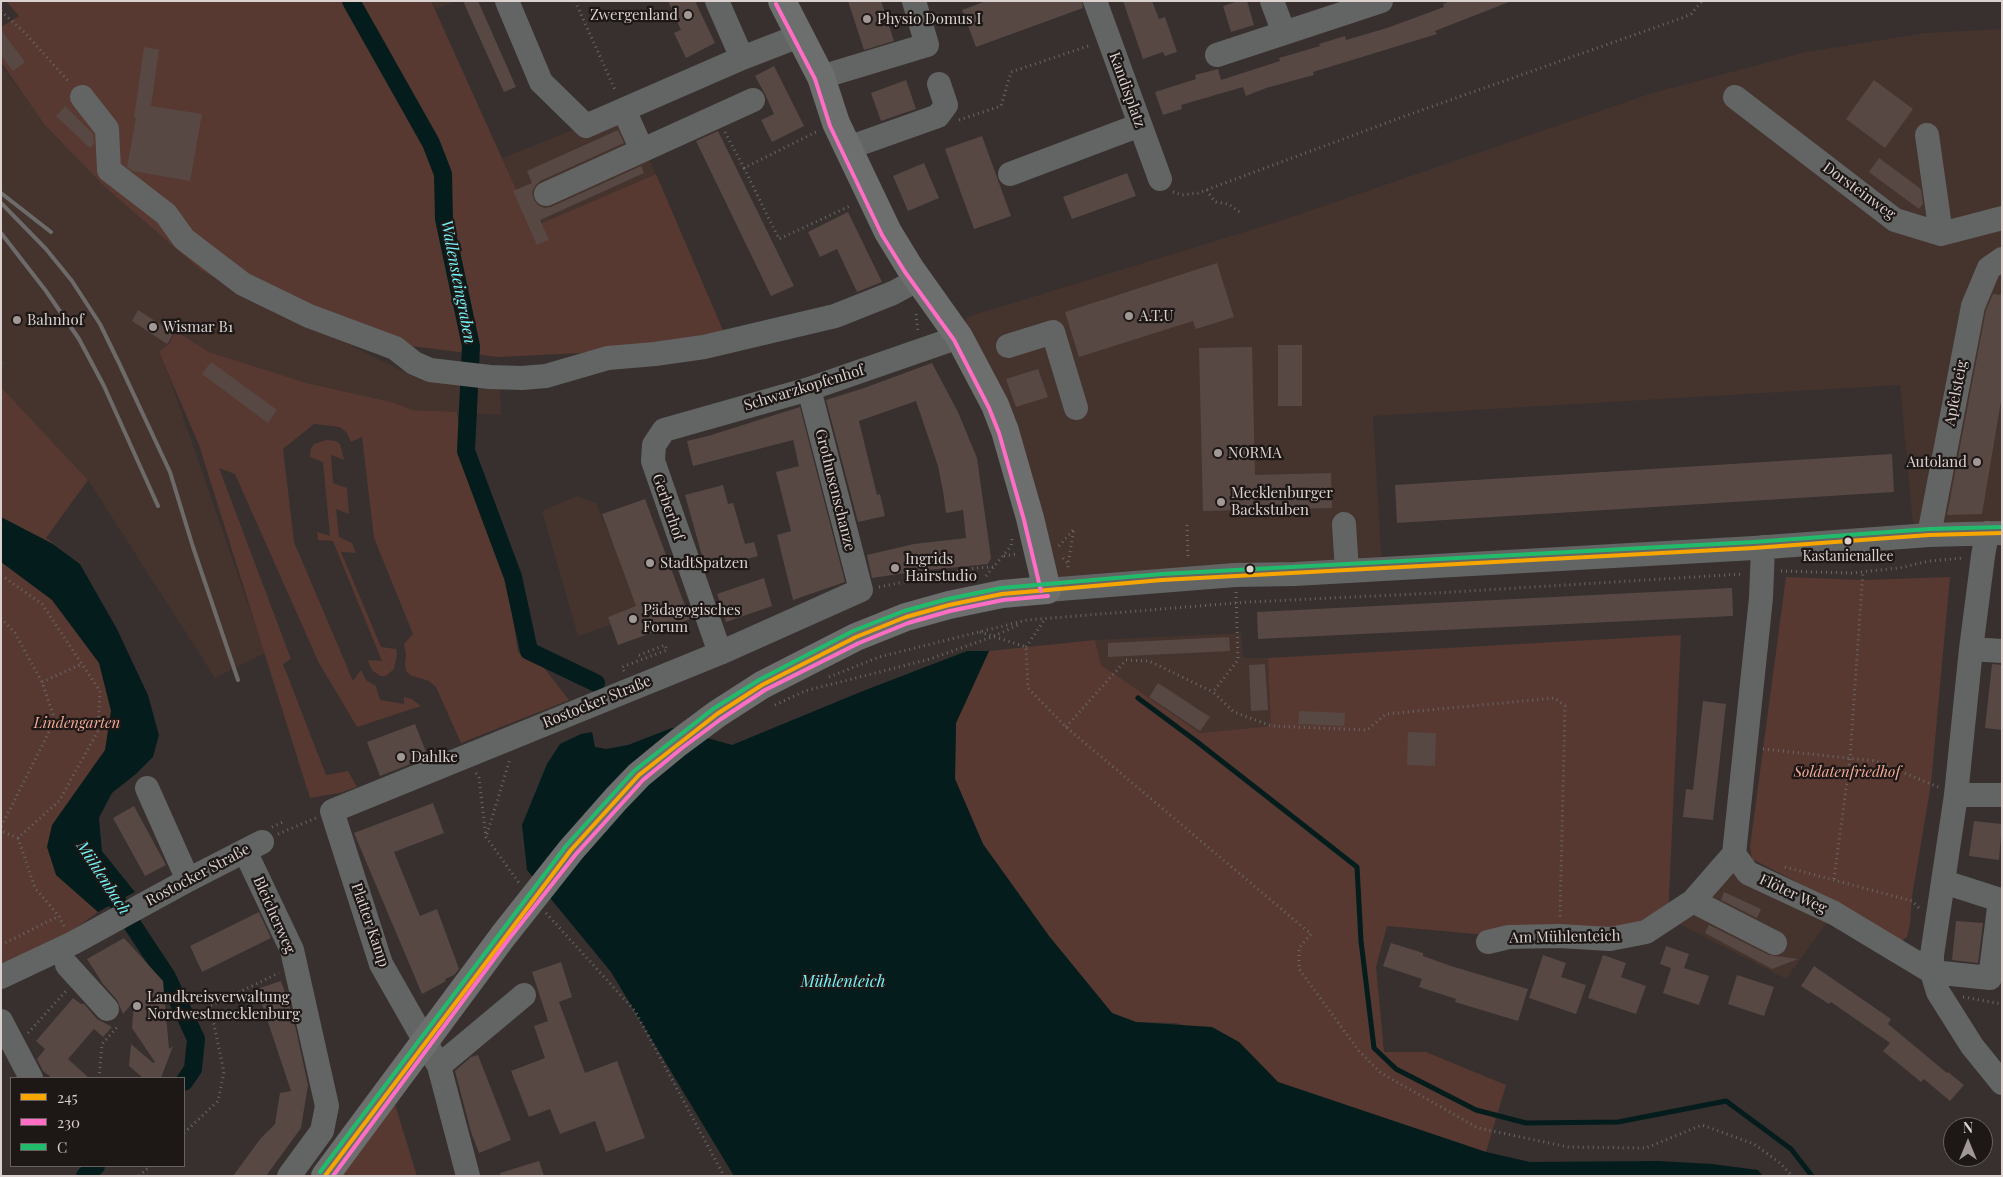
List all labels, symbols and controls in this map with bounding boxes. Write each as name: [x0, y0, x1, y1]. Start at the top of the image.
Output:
place label: Zwergenland: [590, 6, 678, 24]
marker: Zwergenland: [682, 9, 694, 21]
place label: Physio Domus I: [877, 10, 981, 28]
marker: Physio Domus I: [861, 13, 873, 25]
street label: Kandisplatz: [1105, 50, 1149, 130]
street label: Dorsteinweg: [1819, 159, 1899, 223]
water label: Wallensteingraben: [437, 218, 479, 346]
place label: A.T.U: [1139, 307, 1174, 325]
marker: A.T.U: [1123, 310, 1135, 322]
place label: Bahnhof: [27, 311, 84, 329]
marker: Bahnhof: [11, 314, 23, 326]
place label: Wismar B1: [163, 318, 233, 336]
marker: Wismar B1: [147, 321, 159, 333]
street label: Apfelsteig: [1941, 359, 1971, 427]
street label: Schwarzkopfenhof: [742, 361, 866, 415]
street label: Grothusenschanze: [811, 427, 859, 553]
place label: NORMA: [1228, 444, 1282, 462]
marker: NORMA: [1212, 447, 1224, 459]
place label: Autoland: [1906, 453, 1967, 471]
marker: Autoland: [1971, 456, 1983, 468]
street label: Gerberhof: [648, 471, 688, 543]
place label: Mecklenburger Backstuben: [1231, 484, 1333, 519]
marker: Mecklenburger Backstuben: [1215, 496, 1227, 508]
marker: Kastanienallee: [1843, 536, 1853, 546]
place label: Kastanienallee: [1802, 549, 1894, 565]
place label: Ingrids Hairstudio: [905, 550, 977, 585]
place label: StadtSpatzen: [660, 554, 748, 572]
marker: StadtSpatzen: [644, 557, 656, 569]
marker: Ingrids Hairstudio: [889, 562, 901, 574]
unlabelled marker: [1245, 564, 1255, 574]
place label: Pädagogisches Forum: [643, 601, 741, 636]
marker: Pädagogisches Forum: [627, 613, 639, 625]
street label: Rostocker Straße: [540, 672, 654, 732]
park label: Lindengarten: [34, 714, 120, 732]
place label: Dahlke: [411, 748, 458, 766]
marker: Dahlke: [395, 751, 407, 763]
park label: Soldatenfriedhof: [1794, 763, 1900, 781]
water label: Mühlenbach: [72, 838, 134, 918]
street label: Rostocker Straße: [143, 840, 253, 910]
street label: Flöter Weg: [1757, 871, 1829, 917]
street label: Bleicherweg: [249, 874, 299, 956]
street label: Platter Kamp: [347, 881, 393, 969]
street label: Am Mühlenteich: [1509, 927, 1621, 947]
water label: Mühlenteich: [801, 972, 885, 992]
place label: Landkreisverwaltung Nordwestmecklenburg: [147, 988, 300, 1023]
marker: Landkreisverwaltung Nordwestmecklenburg: [131, 1000, 143, 1012]
legend: [10, 1077, 185, 1167]
text: 245: [57, 1087, 78, 1107]
text: 230: [57, 1112, 80, 1132]
north arrow: [1943, 1117, 1993, 1167]
text: N: [1963, 1118, 1973, 1137]
text: C: [57, 1137, 67, 1157]

